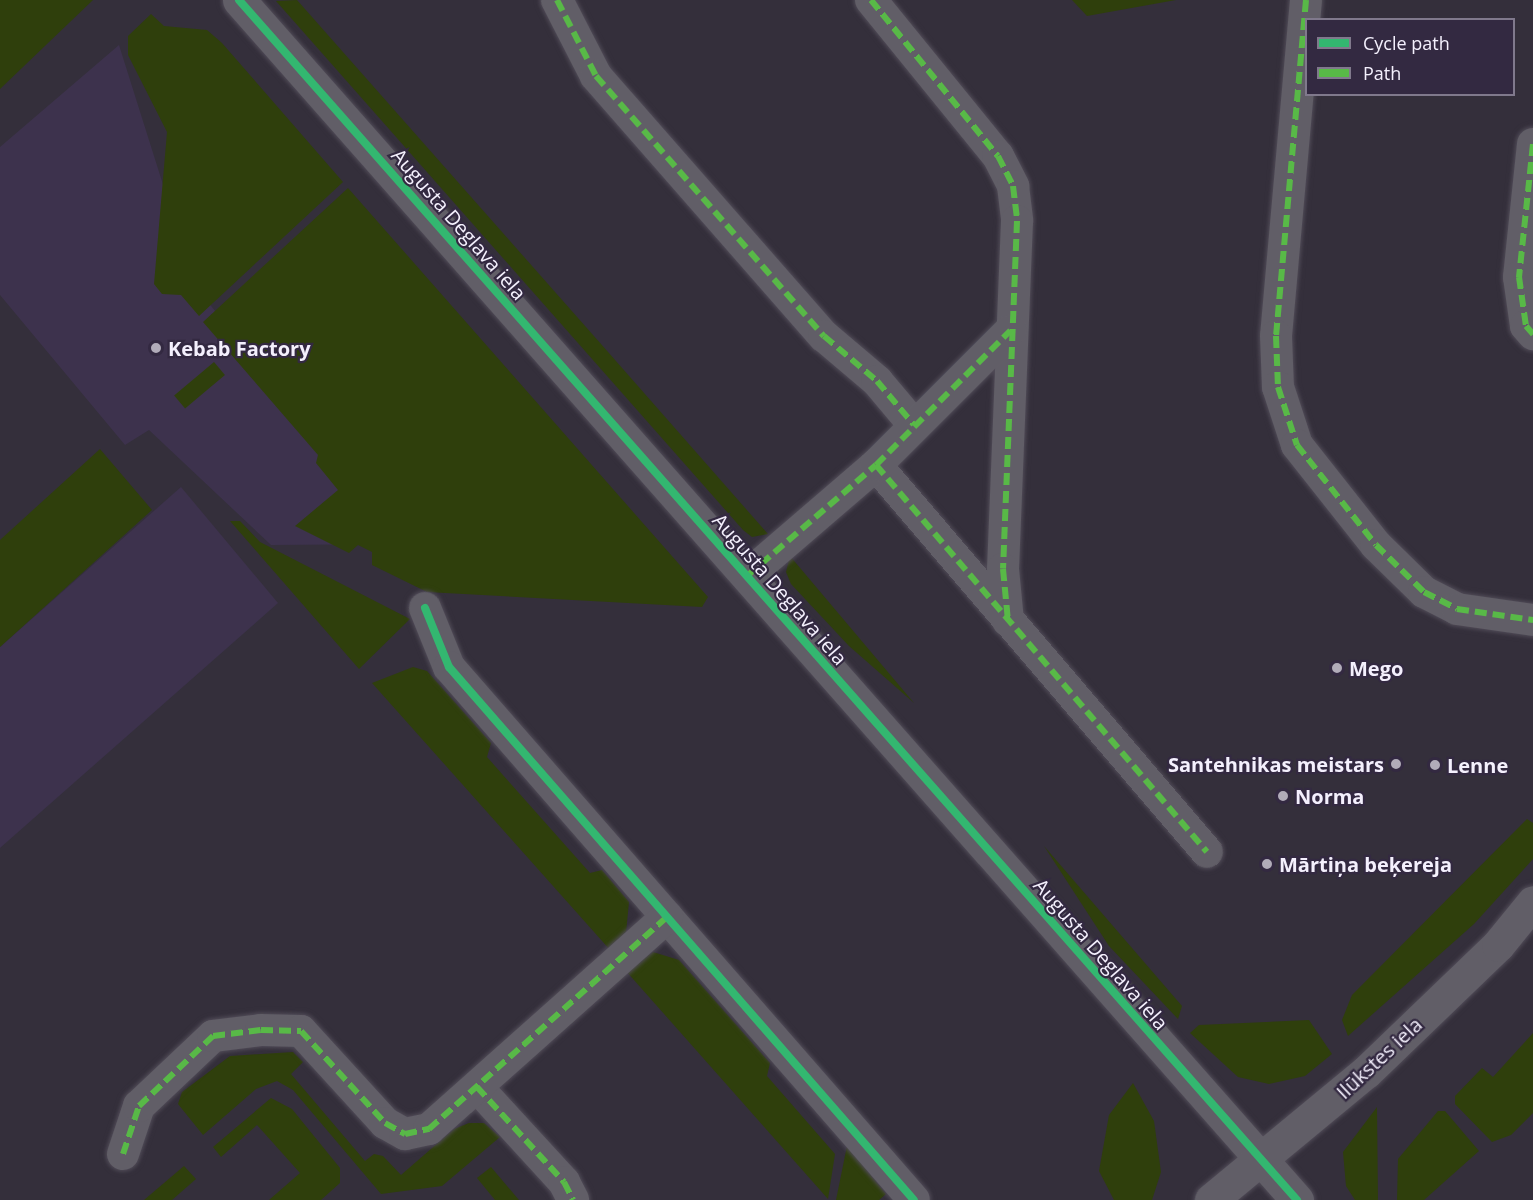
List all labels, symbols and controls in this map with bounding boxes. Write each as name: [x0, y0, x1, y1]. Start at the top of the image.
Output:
legend: [1305, 18, 1515, 96]
text: Cycle path: [1363, 31, 1450, 55]
text: Path: [1363, 61, 1401, 85]
street label: Augusta Deglava iela: [387, 143, 531, 305]
place label: Kebab Factory: [168, 336, 311, 360]
marker: Kebab Factory: [149, 341, 163, 355]
street label: Augusta Deglava iela: [708, 508, 852, 670]
place label: Mego: [1349, 656, 1403, 680]
marker: Mego: [1330, 661, 1344, 675]
place label: Santehnikas meistars: [1168, 752, 1384, 776]
place label: Lenne: [1447, 753, 1508, 777]
marker: Santehnikas meistars: [1389, 757, 1403, 771]
marker: Lenne: [1428, 758, 1442, 772]
place label: Norma: [1295, 784, 1364, 808]
marker: Norma: [1276, 789, 1290, 803]
place label: Mārtiņa beķereja: [1279, 852, 1452, 876]
marker: Mārtiņa beķereja: [1260, 857, 1274, 871]
street label: Augusta Deglava iela: [1029, 873, 1173, 1035]
street label: Ilūkstes iela: [1331, 1012, 1427, 1104]

